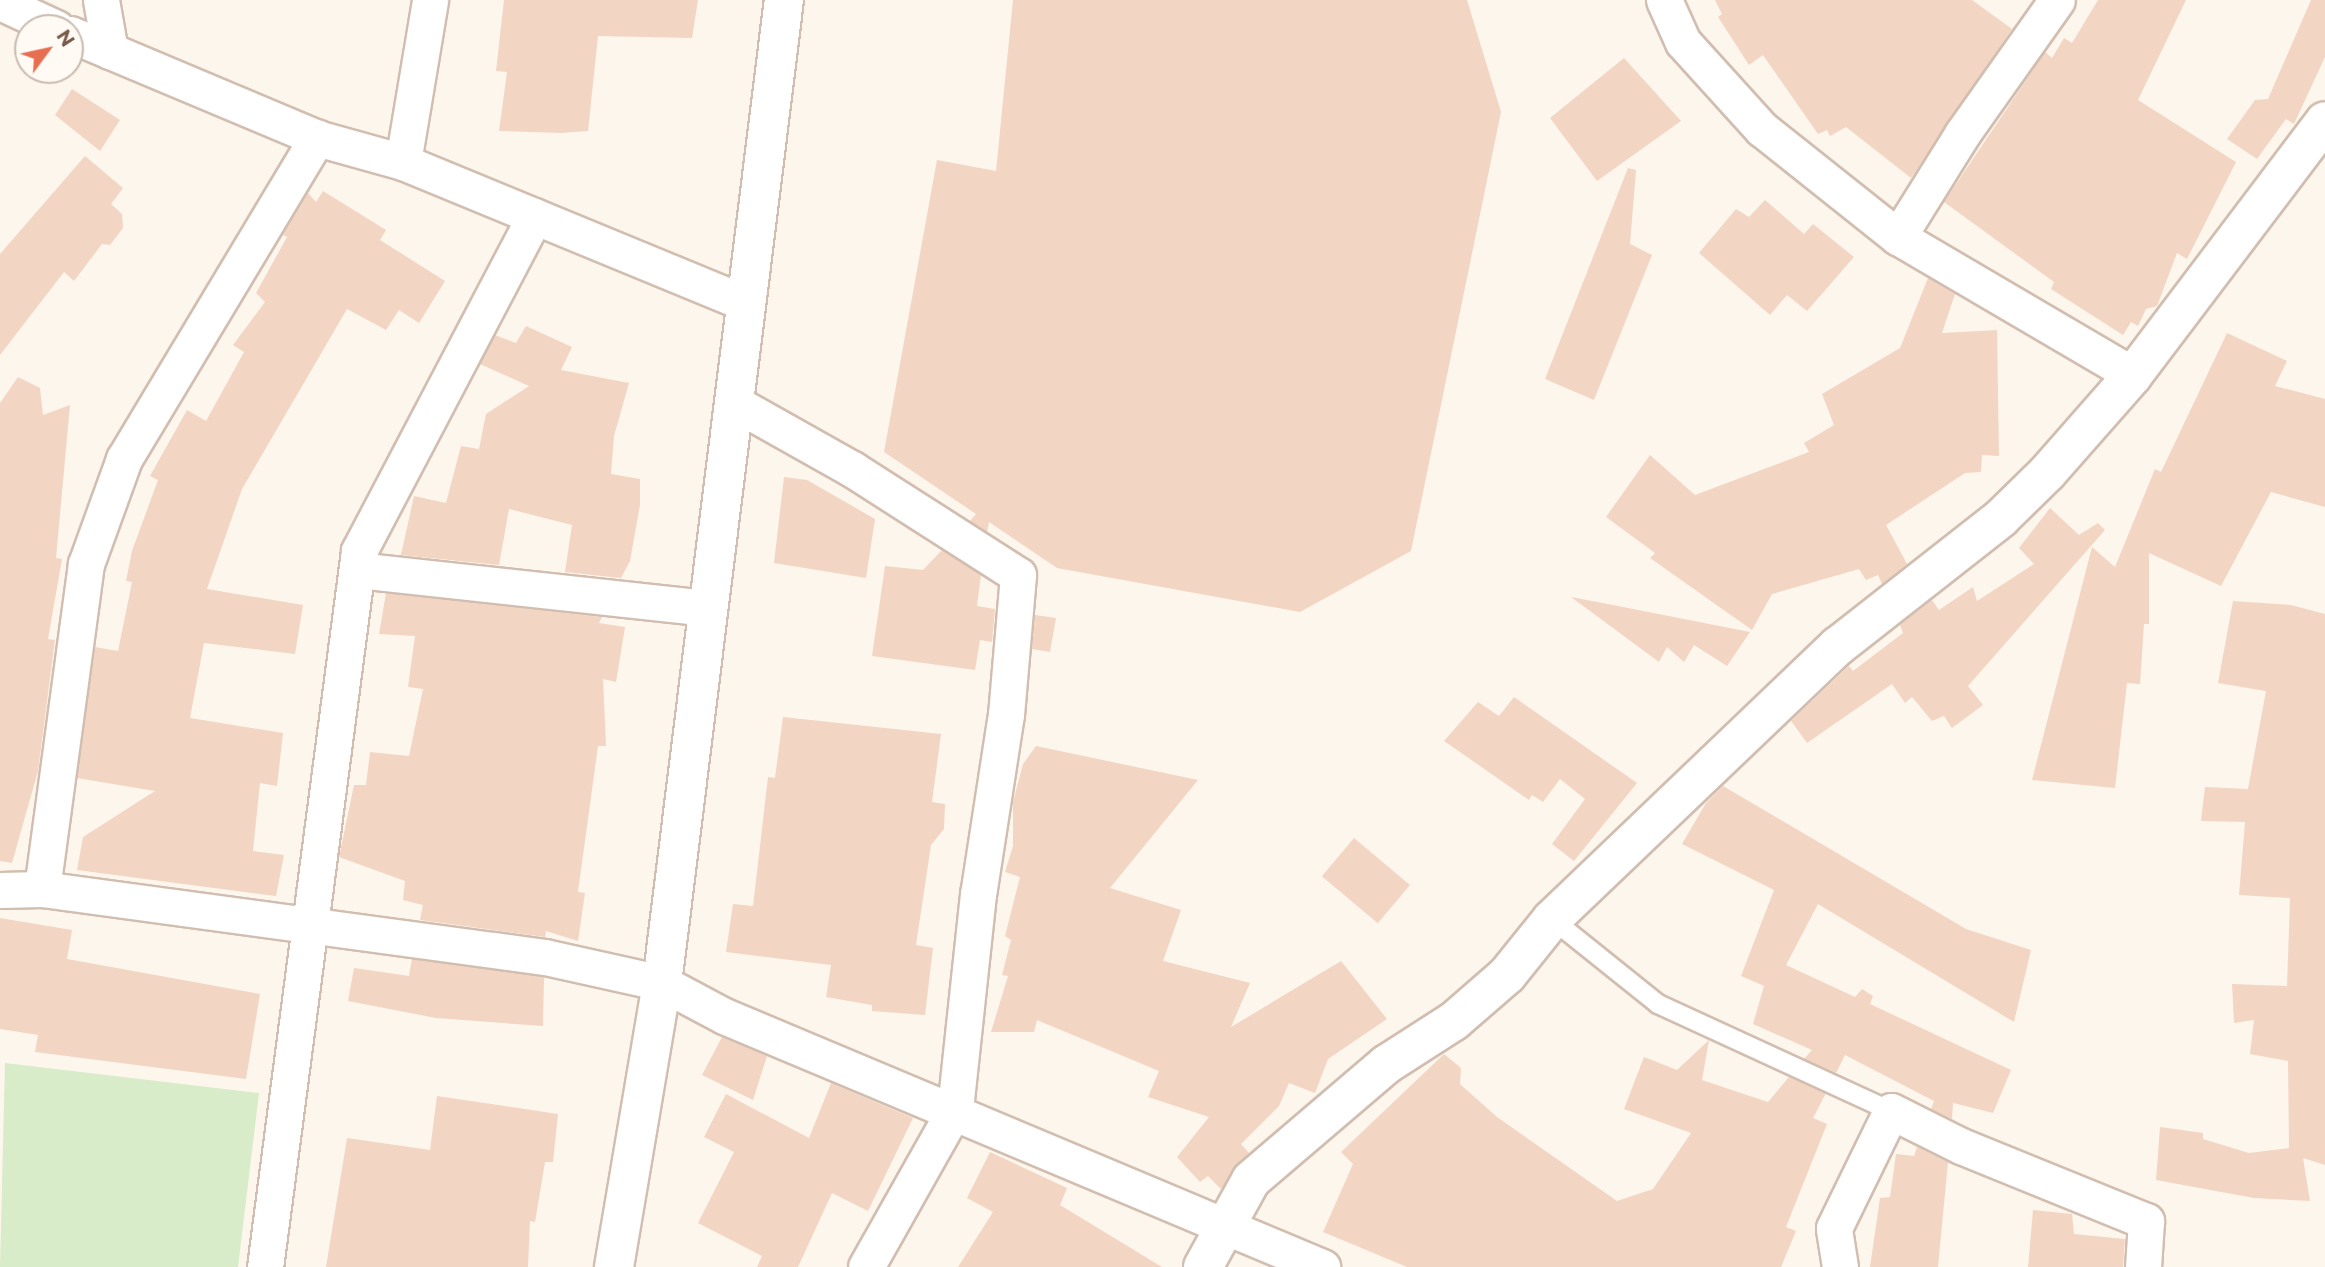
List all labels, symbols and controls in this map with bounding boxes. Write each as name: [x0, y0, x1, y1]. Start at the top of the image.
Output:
north arrow: [14, 14, 84, 84]
text: N: [52, 26, 79, 51]

